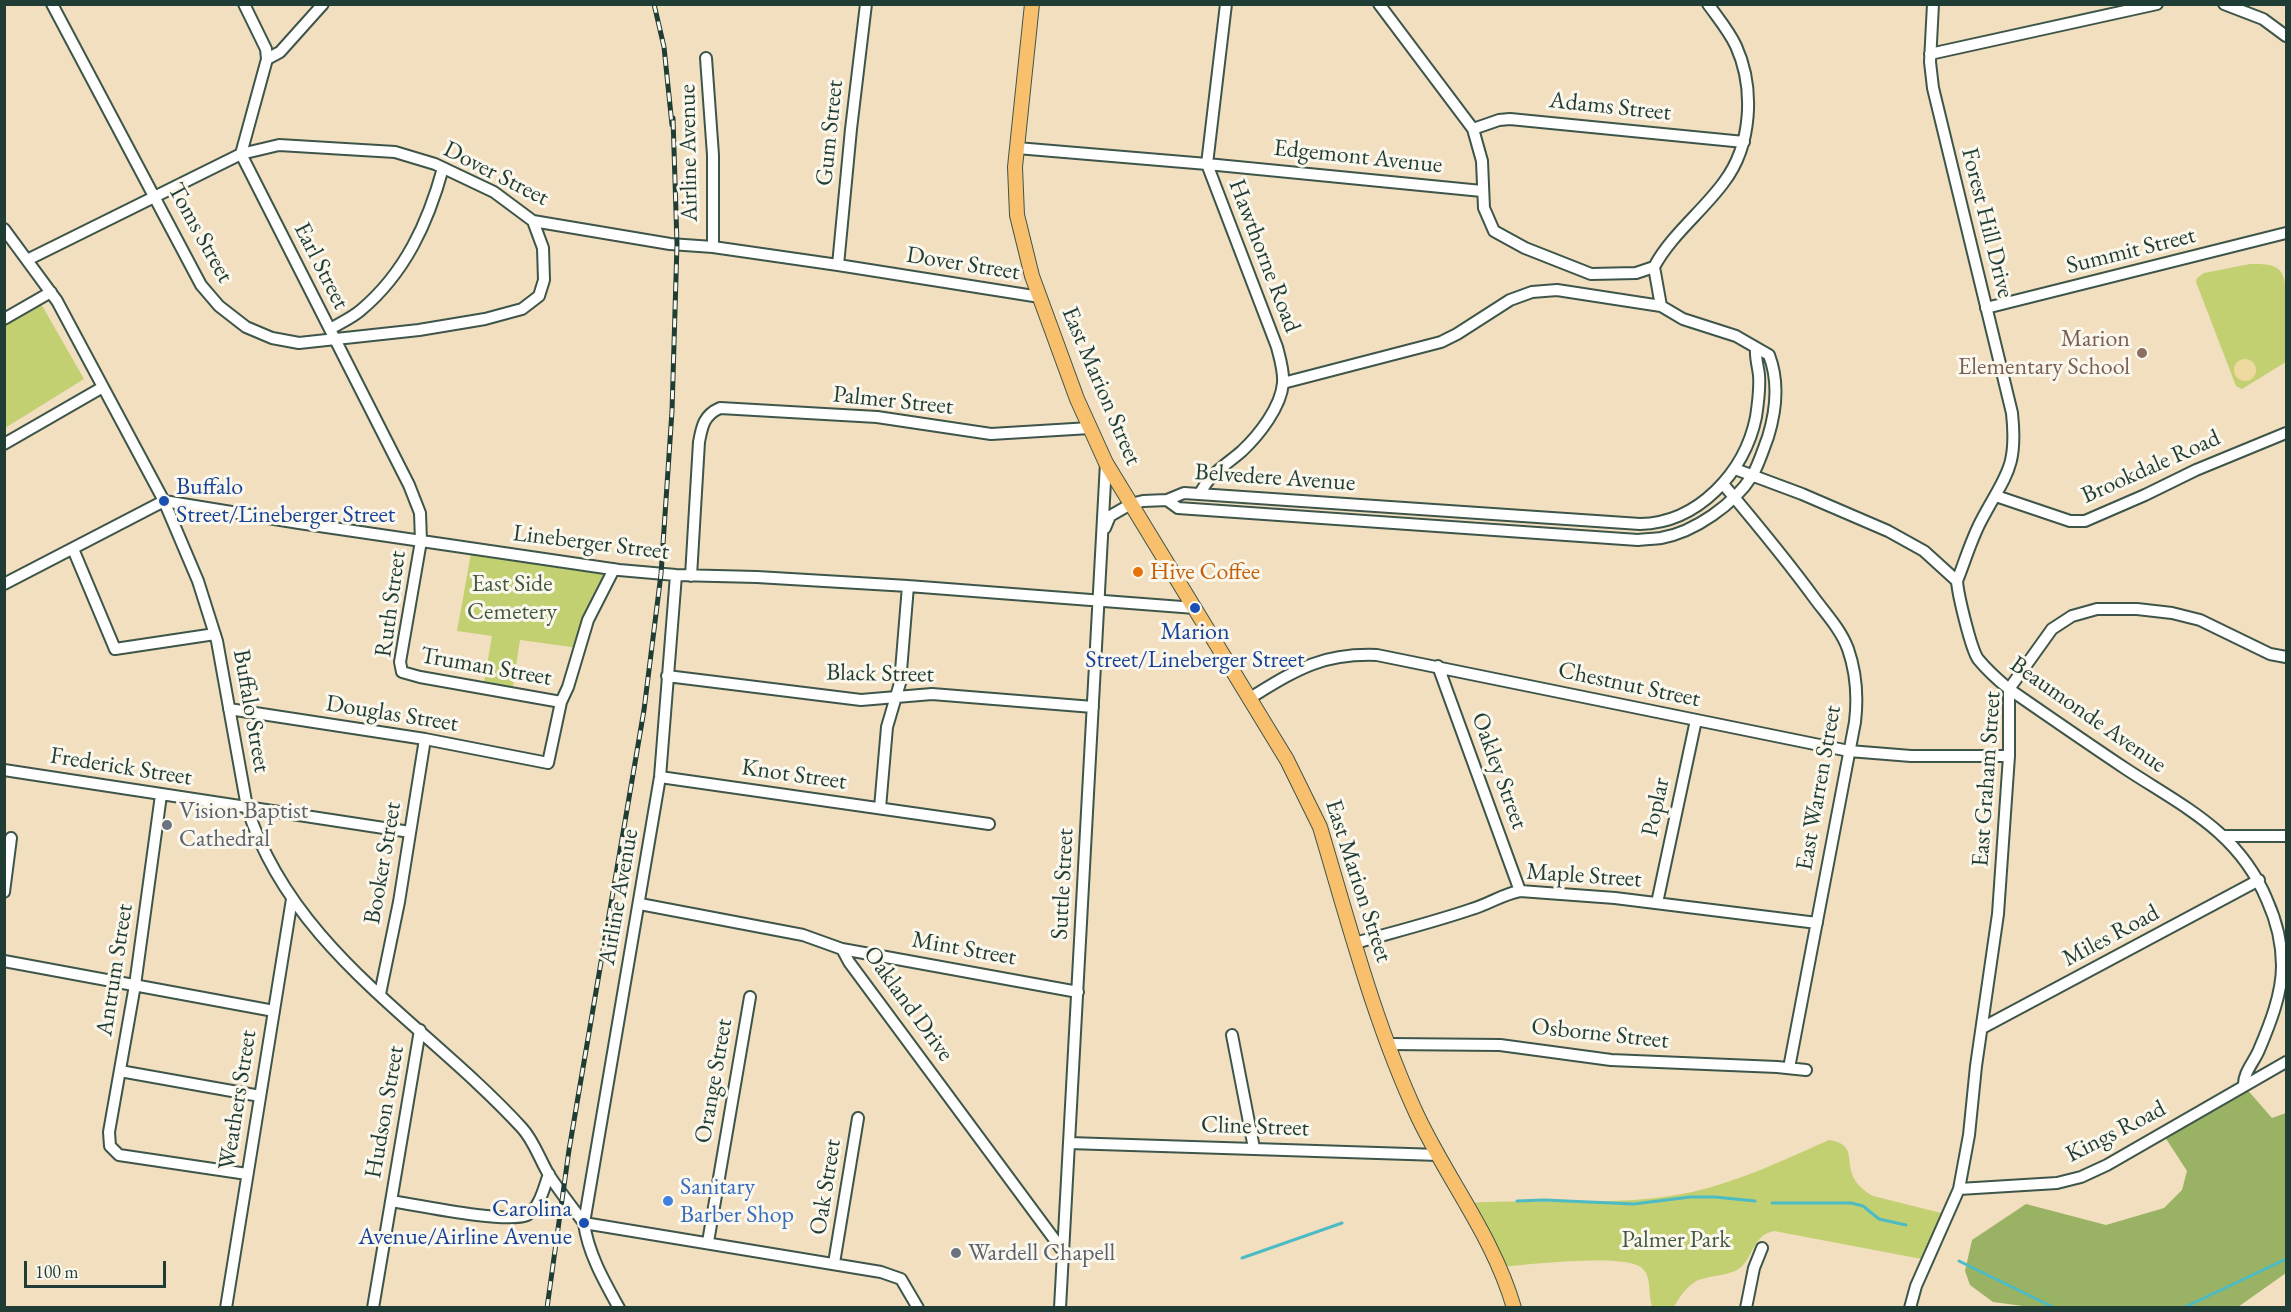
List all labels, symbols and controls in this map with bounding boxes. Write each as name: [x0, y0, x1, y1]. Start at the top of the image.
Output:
street label: Gum Street: [810, 79, 850, 187]
street label: Airline Avenue: [673, 84, 705, 222]
street label: Adams Street: [1548, 86, 1672, 128]
street label: Edgemont Avenue: [1272, 134, 1444, 180]
street label: Dover Street: [438, 135, 554, 213]
street label: Forest Hill Drive: [1954, 145, 2020, 301]
street label: Hawthorne Road: [1222, 175, 1306, 337]
street label: Toms Street: [161, 178, 239, 288]
street label: Earl Street: [287, 218, 355, 314]
street label: Summit Street: [2063, 221, 2199, 281]
street label: Dover Street: [904, 241, 1022, 287]
street label: East Marion Street: [1055, 302, 1147, 470]
place label: Marion Elementary School: [1958, 325, 2130, 381]
marker: Marion Elementary School: [2135, 346, 2149, 360]
street label: Palmer Street: [831, 380, 955, 422]
street label: Brookdale Road: [2077, 424, 2225, 510]
street label: Belvedere Avenue: [1194, 458, 1356, 498]
place label: Buffalo Street/Lineberger Street: [176, 473, 395, 529]
marker: Buffalo Street/Lineberger Street: [157, 494, 171, 508]
street label: Lineberger Street: [511, 519, 671, 567]
street label: Ruth Street: [369, 549, 413, 659]
place label: Hive Coffee: [1150, 558, 1260, 586]
marker: Hive Coffee: [1131, 565, 1145, 579]
park label: East Side Cemetery: [467, 570, 557, 626]
marker: Marion Street/Lineberger Street: [1188, 601, 1202, 615]
place label: Marion Street/Lineberger Street: [1085, 618, 1305, 674]
street label: Truman Street: [418, 641, 554, 693]
street label: Buffalo Street: [226, 647, 276, 775]
street label: Beaumonde Avenue: [2004, 650, 2172, 780]
street label: Chestnut Street: [1555, 656, 1703, 714]
street label: Black Street: [826, 659, 934, 689]
street label: Douglas Street: [324, 689, 460, 739]
street label: East Graham Street: [1967, 690, 2007, 868]
street label: East Warren Street: [1790, 703, 1848, 873]
street label: Oakley Street: [1465, 709, 1533, 833]
street label: Frederick Street: [48, 742, 194, 792]
street label: Knot Street: [740, 753, 848, 797]
street label: Poplar: [1636, 775, 1676, 839]
street label: East Marion Street: [1318, 796, 1398, 966]
place label: Vision Baptist Cathedral: [179, 797, 308, 853]
street label: Booker Street: [358, 800, 408, 926]
marker: Vision Baptist Cathedral: [160, 818, 174, 832]
street label: Airline Avenue: [593, 827, 645, 967]
street label: Suttle Street: [1046, 828, 1080, 940]
street label: Maple Street: [1525, 858, 1643, 894]
street label: Miles Road: [2058, 899, 2164, 973]
street label: Antrum Street: [90, 902, 140, 1038]
street label: Mint Street: [910, 926, 1018, 972]
street label: Oakland Drive: [857, 941, 959, 1067]
street label: Osborne Street: [1530, 1012, 1670, 1056]
street label: Orange Street: [689, 1017, 739, 1145]
street label: Weathers Street: [213, 1028, 263, 1172]
street label: Hudson Street: [359, 1043, 411, 1181]
street label: Kings Road: [2061, 1095, 2171, 1169]
street label: Cline Street: [1200, 1111, 1310, 1143]
street label: Oak Street: [804, 1137, 848, 1237]
place label: Sanitary Barber Shop: [680, 1173, 794, 1229]
marker: Sanitary Barber Shop: [661, 1194, 675, 1208]
place label: Carolina Avenue/Airline Avenue: [358, 1195, 572, 1251]
marker: Carolina Avenue/Airline Avenue: [577, 1216, 591, 1230]
park label: Palmer Park: [1621, 1226, 1731, 1254]
place label: Wardell Chapell: [968, 1239, 1115, 1267]
marker: Wardell Chapell: [949, 1246, 963, 1260]
scale bar: [27, 1249, 170, 1287]
text: 100 m: [35, 1260, 79, 1283]

